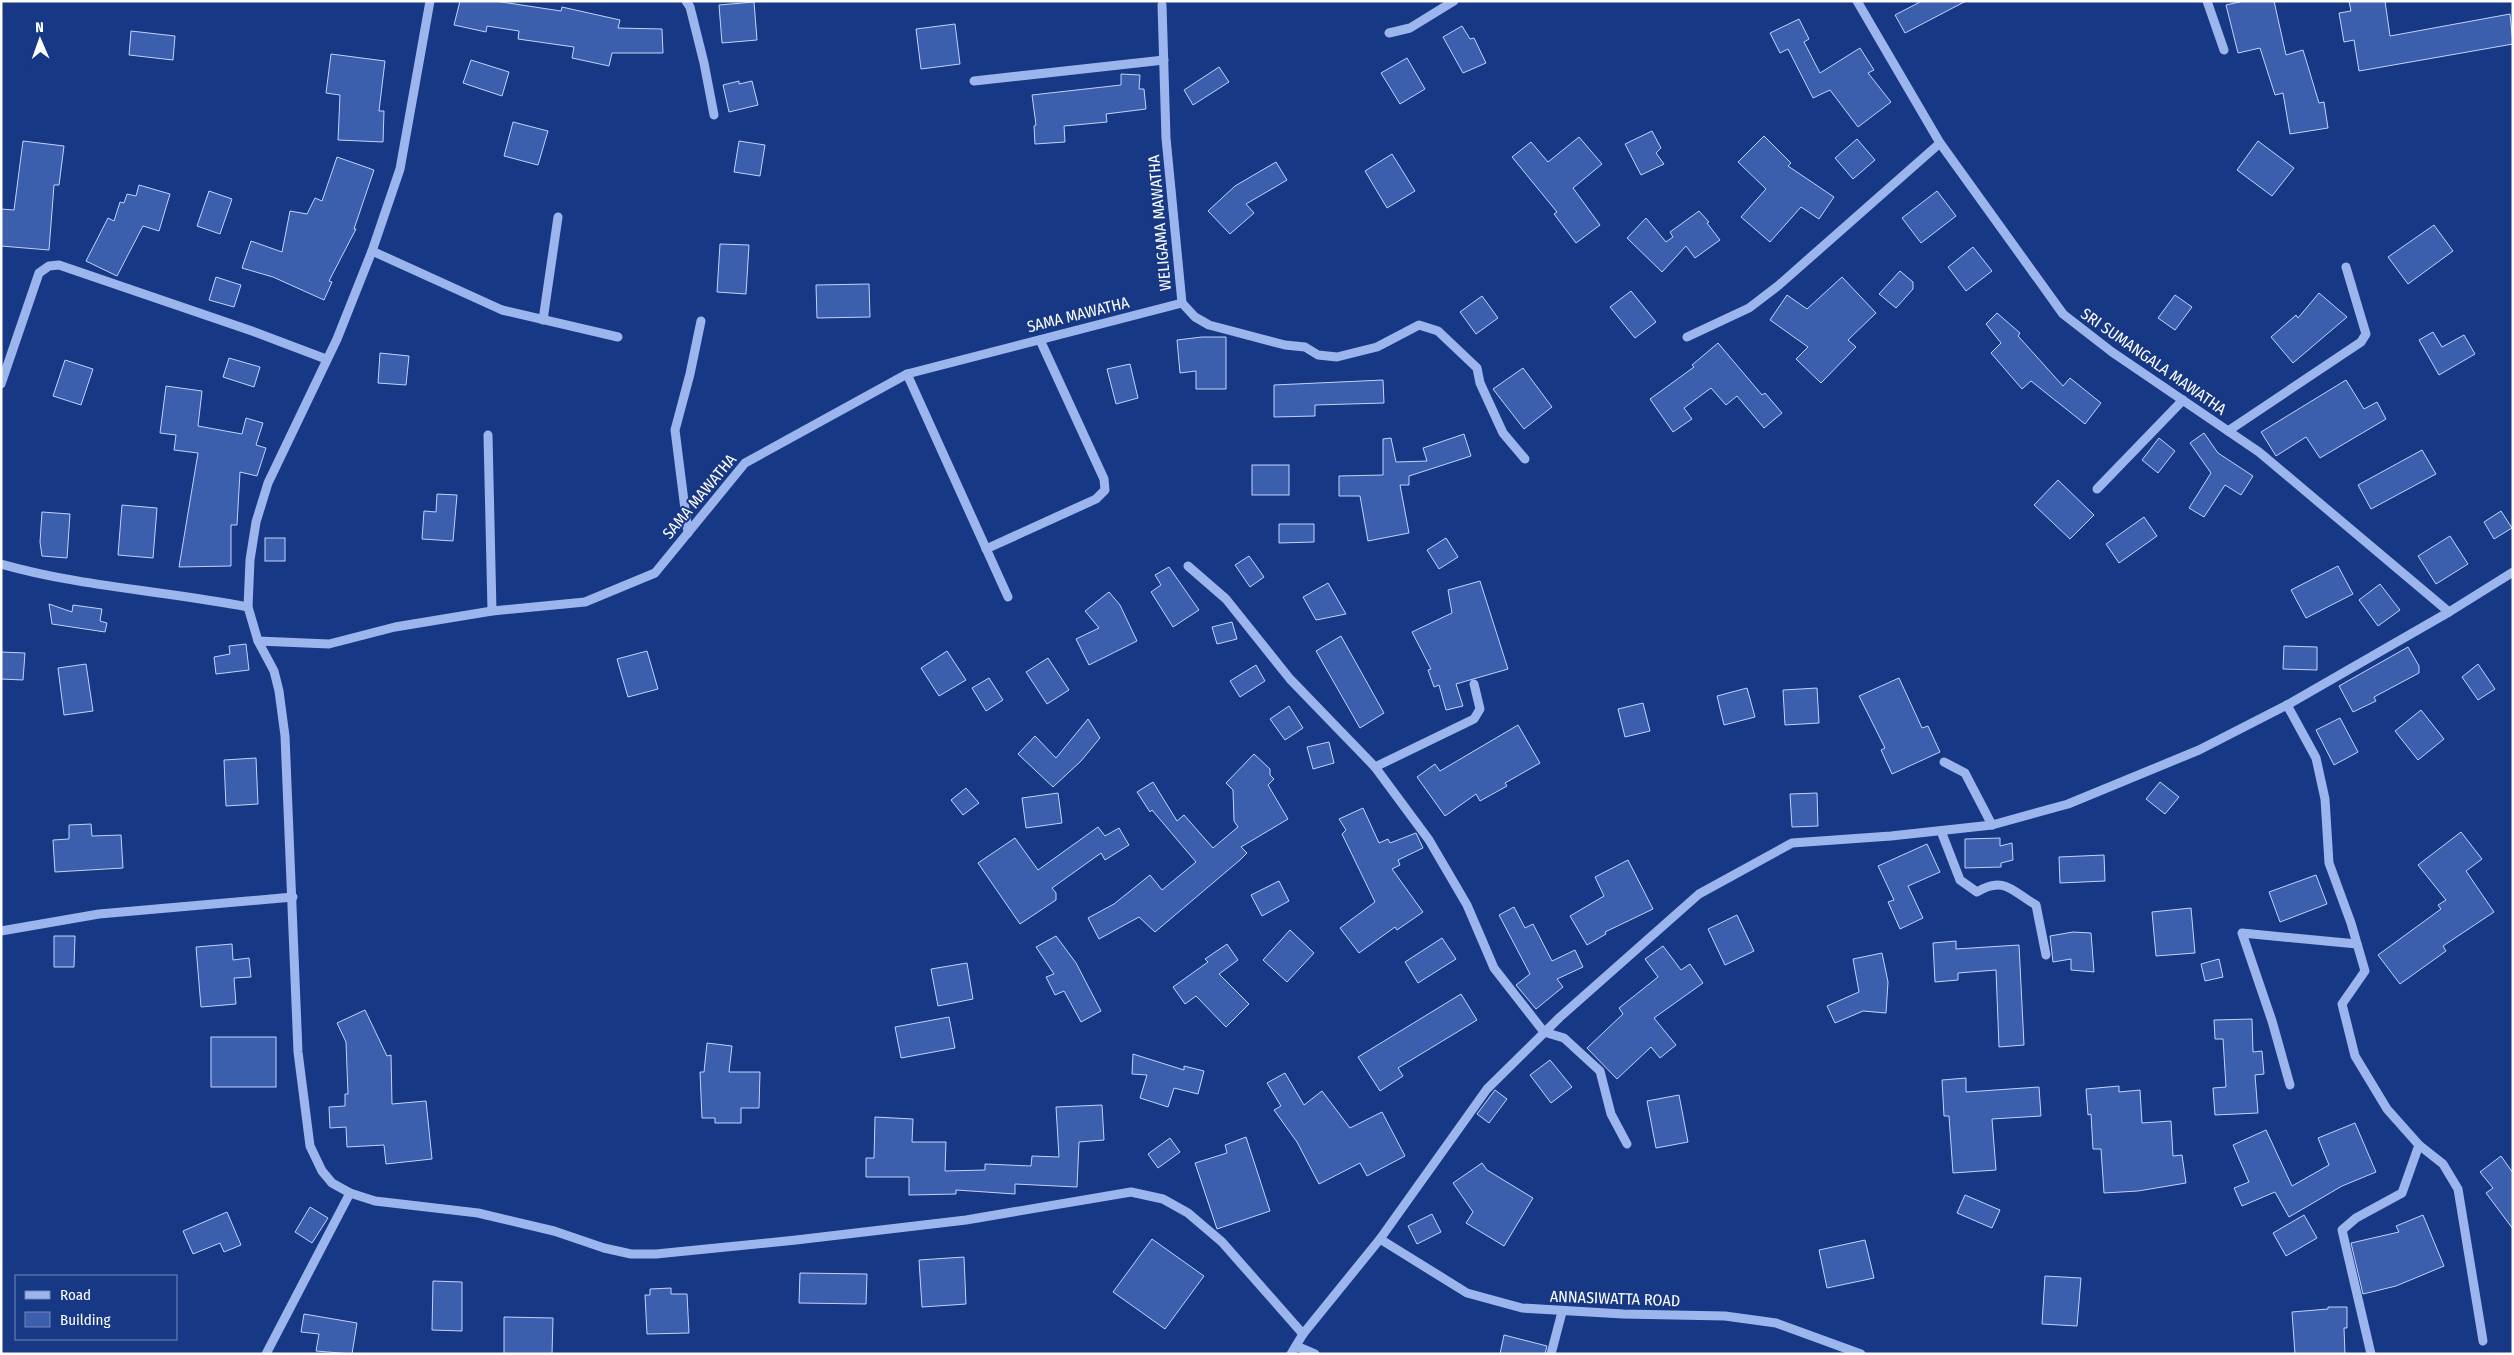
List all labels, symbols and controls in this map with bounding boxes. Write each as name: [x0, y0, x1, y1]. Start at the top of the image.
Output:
north arrow: [15, 15, 65, 65]
text: N: [35, 19, 44, 36]
street label: WELIGAMA MAWATHA: [1144, 153, 1175, 292]
street label: SAMA MAWATHA: [1025, 292, 1132, 336]
street label: SRI SUMANGALA MAWATHA: [2077, 304, 2231, 419]
street label: SAMA MAWATHA: [658, 450, 741, 543]
legend: [15, 1275, 178, 1340]
text: Road: [60, 1286, 91, 1304]
street label: ANNASIWATTA ROAD: [1550, 1287, 1680, 1310]
text: Building: [60, 1311, 111, 1329]

